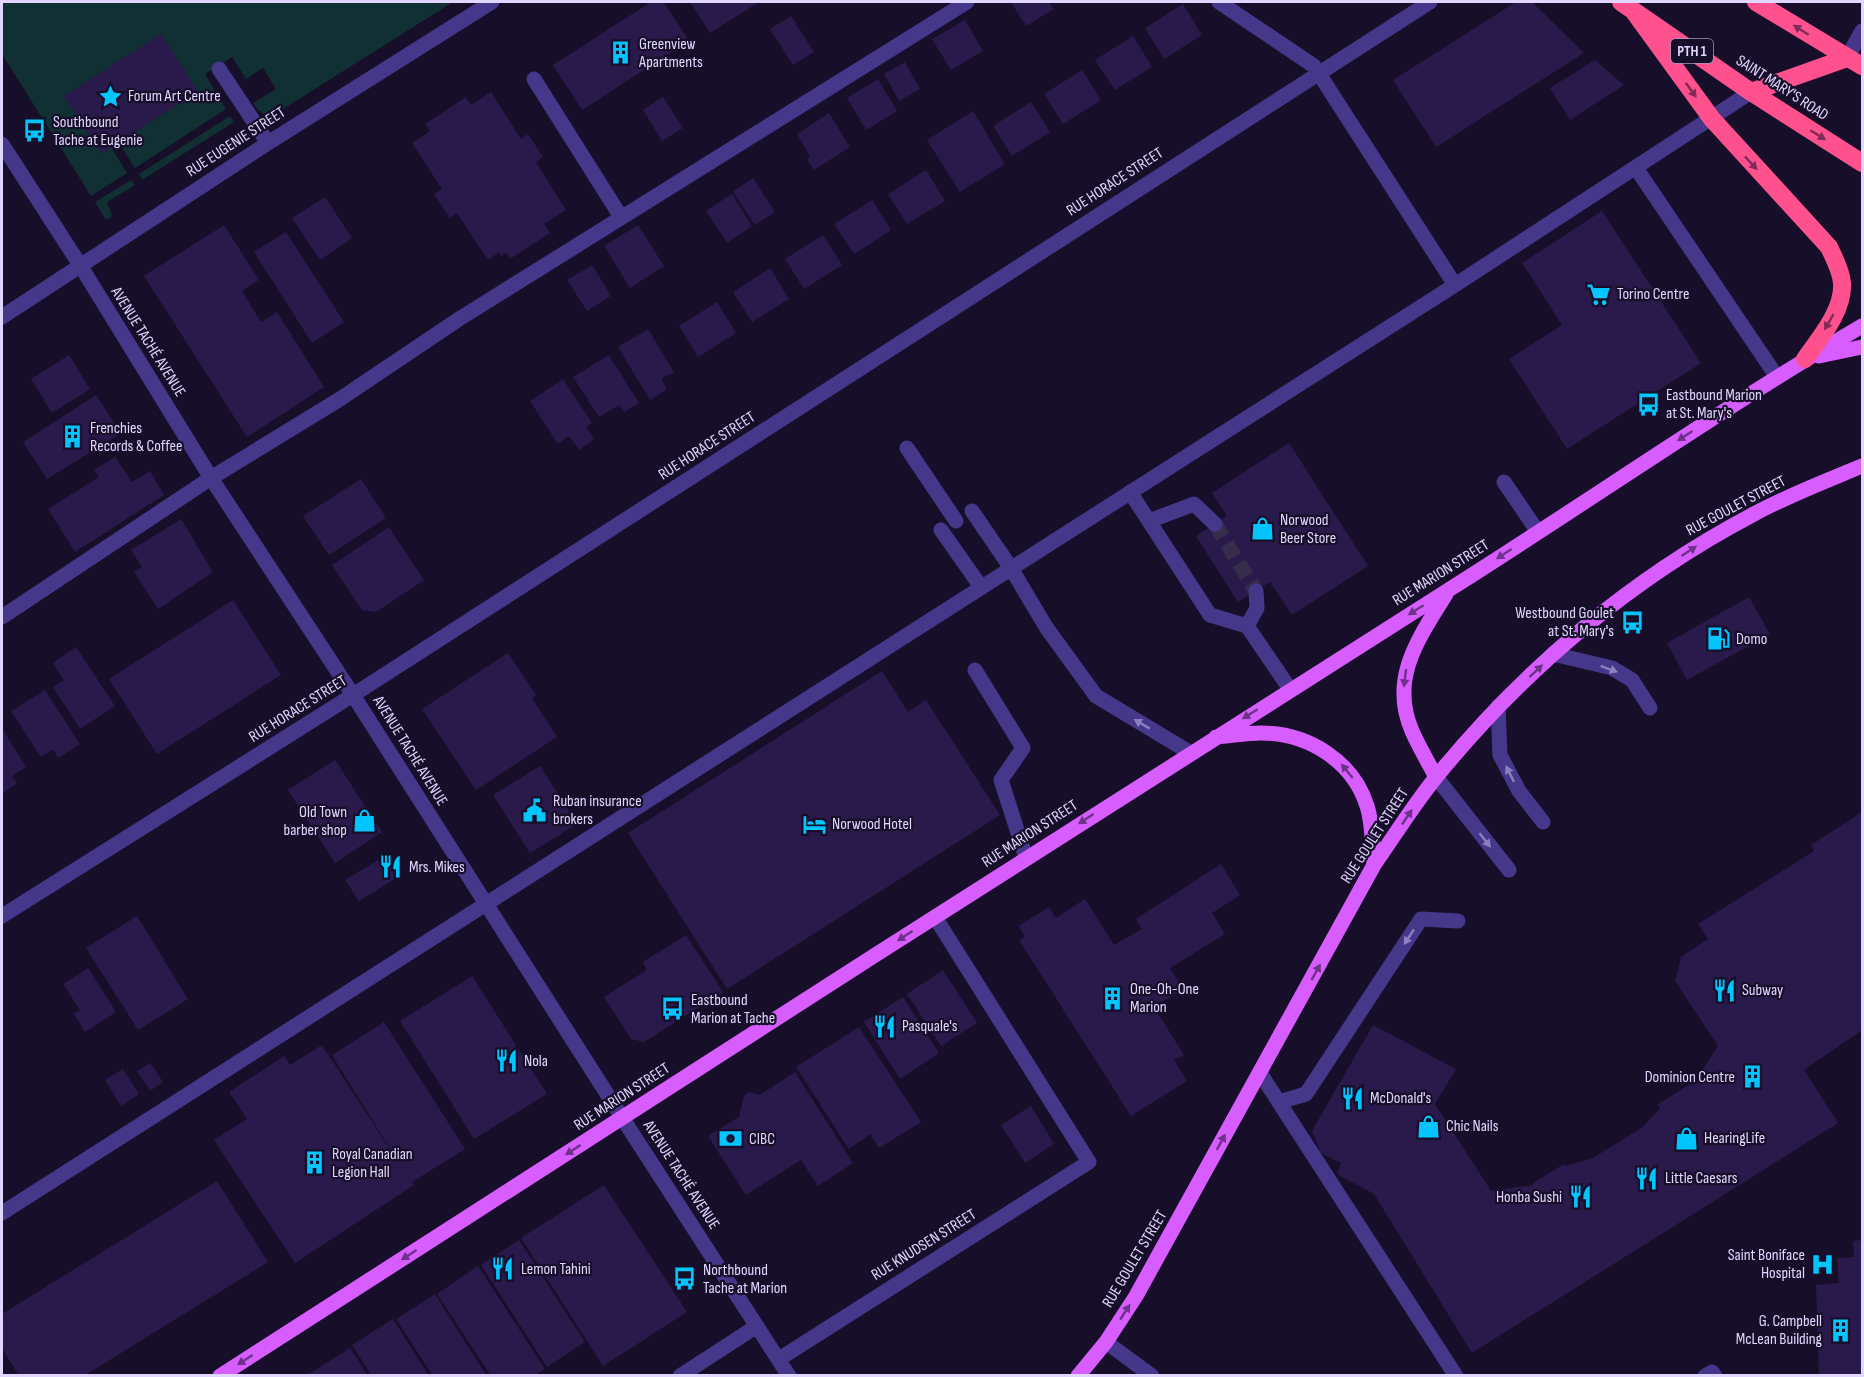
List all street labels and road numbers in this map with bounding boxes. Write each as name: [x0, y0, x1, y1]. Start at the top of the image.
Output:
road number: PTH 1: [1671, 39, 1713, 63]
street label: SAINT MARY'S ROAD: [1732, 51, 1832, 125]
street label: RUE EUGENIE STREET: [183, 103, 290, 181]
street label: RUE HORACE STREET: [1063, 143, 1167, 220]
street label: AVENUE TACHÉ AVENUE: [106, 283, 189, 400]
street label: RUE HORACE STREET: [655, 407, 759, 484]
street label: RUE GOULET STREET: [1683, 472, 1789, 540]
street label: RUE MARION STREET: [1389, 535, 1493, 610]
street label: RUE HORACE STREET: [246, 671, 351, 747]
street label: AVENUE TACHÉ AVENUE: [368, 692, 451, 809]
street label: RUE GOULET STREET: [1337, 784, 1413, 887]
street label: RUE MARION STREET: [979, 796, 1082, 872]
street label: RUE MARION STREET: [571, 1059, 674, 1135]
street label: AVENUE TACHÉ AVENUE: [638, 1116, 723, 1233]
street label: RUE KNUDSEN STREET: [868, 1205, 980, 1285]
street label: RUE GOULET STREET: [1099, 1207, 1172, 1311]

